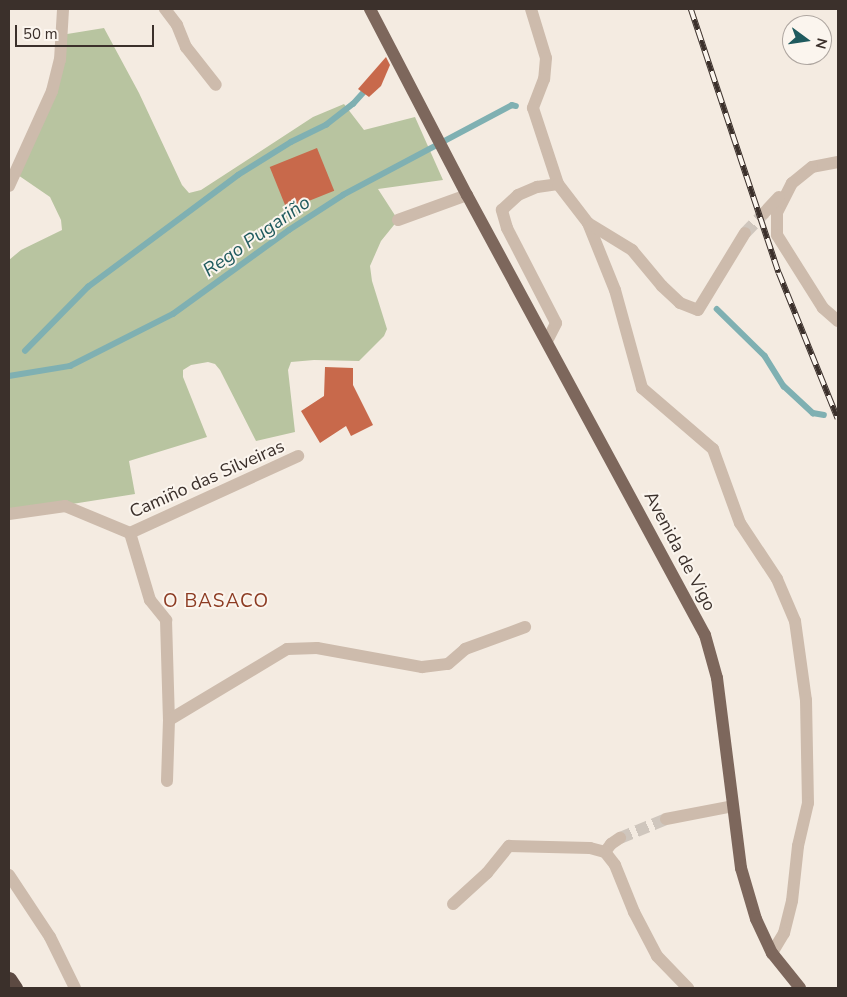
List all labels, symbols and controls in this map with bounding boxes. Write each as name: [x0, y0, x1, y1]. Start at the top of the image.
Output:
scale bar: [18, 15, 156, 47]
north arrow: [782, 15, 832, 65]
text: 50 m: [23, 24, 58, 44]
text: N: [811, 36, 832, 51]
water label: Rego Pugariño: [199, 192, 315, 282]
street label: Camiño das Silveiras: [126, 435, 288, 523]
street label: Avenida de Vigo: [639, 488, 721, 614]
district label: O BASACO: [162, 591, 270, 613]

